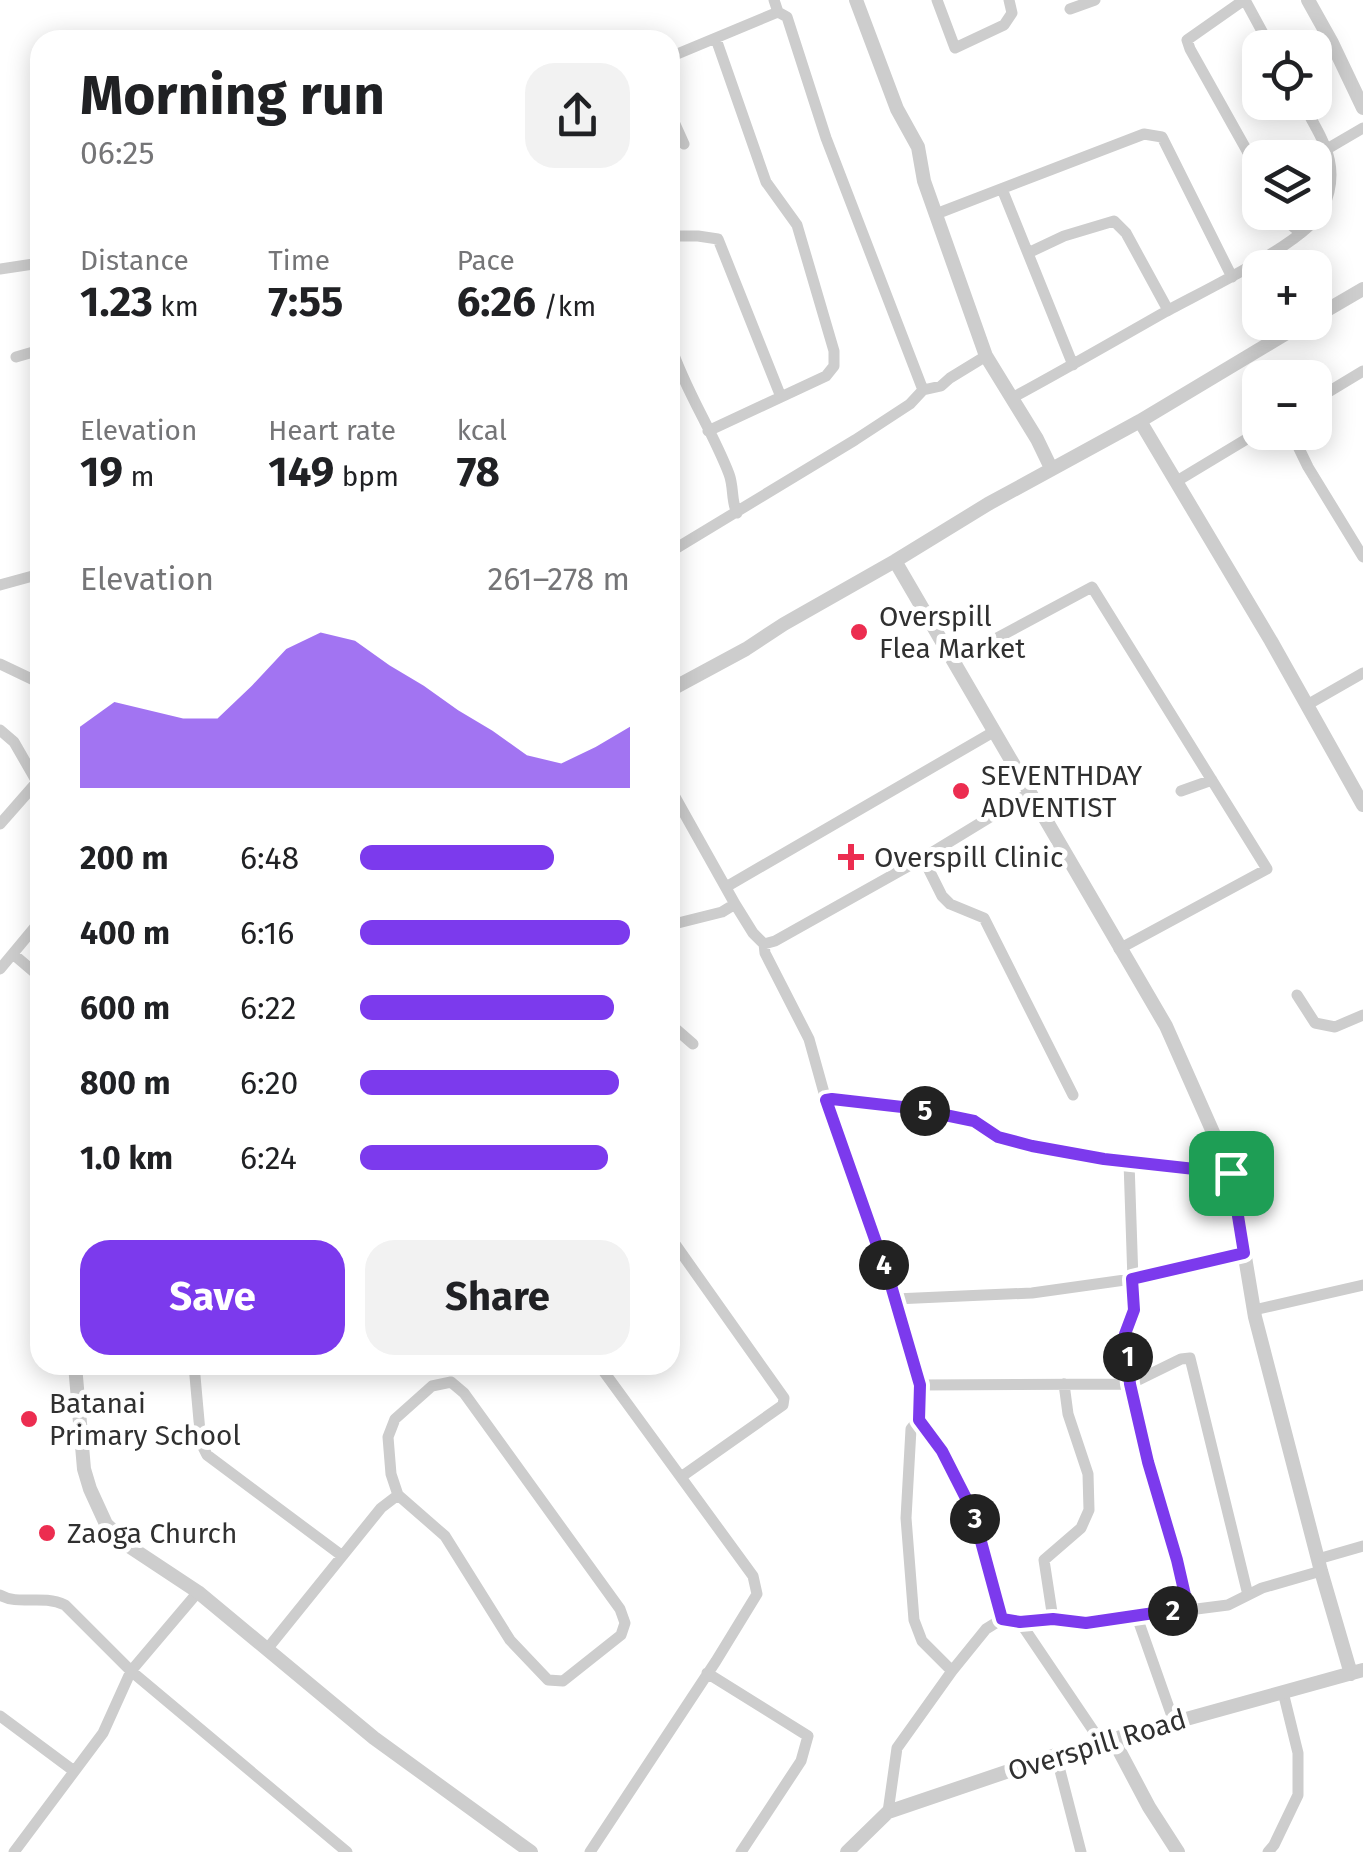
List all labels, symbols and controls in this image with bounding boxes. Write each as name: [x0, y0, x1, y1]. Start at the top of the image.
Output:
map controls: [1242, 30, 1332, 450]
button: locate: [1242, 30, 1332, 120]
text: Morning run: [80, 63, 385, 129]
button: share: [525, 63, 630, 168]
text: 06:25: [80, 134, 154, 172]
button: layers: [1242, 140, 1332, 230]
text: Distance: [80, 244, 189, 277]
text: Time: [268, 244, 330, 277]
text: Pace: [457, 244, 515, 277]
button: +: [1242, 250, 1332, 340]
text: 1.23: [80, 277, 153, 327]
text: 7:55: [268, 277, 343, 327]
text: 6:26: [457, 277, 536, 327]
text: km: [153, 290, 199, 323]
text: /km: [536, 290, 596, 323]
button: −: [1242, 360, 1332, 450]
text: Elevation: [80, 414, 197, 447]
text: Heart rate: [268, 414, 396, 447]
text: kcal: [457, 414, 507, 447]
text: 19: [80, 447, 123, 497]
text: 149: [268, 447, 334, 497]
text: 78: [457, 447, 500, 497]
text: m: [123, 460, 154, 493]
text: bpm: [334, 460, 399, 493]
text: Elevation: [80, 560, 214, 598]
text: 261–278 m: [488, 560, 630, 598]
place label: Overspill Flea Market: [879, 600, 1026, 665]
marker: Overspill Flea Market: [848, 621, 870, 643]
place label: SEVENTHDAY ADVENTIST: [981, 759, 1143, 824]
marker: SEVENTHDAY ADVENTIST: [950, 780, 972, 802]
text: 200 m: [80, 839, 169, 877]
text: 6:48: [240, 839, 299, 877]
place label: Overspill Clinic: [874, 841, 1063, 874]
marker: Overspill Clinic: [838, 844, 864, 870]
text: 400 m: [80, 914, 170, 952]
text: 6:16: [240, 914, 294, 952]
text: 600 m: [80, 989, 170, 1027]
text: 6:22: [240, 989, 296, 1027]
text: 800 m: [80, 1064, 171, 1102]
text: 6:20: [240, 1064, 298, 1102]
pin: 5: [900, 1086, 950, 1136]
text: 5: [917, 1094, 933, 1127]
pin: [1189, 1131, 1274, 1216]
text: 1.0 km: [80, 1139, 173, 1177]
text: 6:24: [240, 1139, 297, 1177]
icon: arrive: [1204, 1146, 1259, 1201]
button: Save: [80, 1240, 345, 1355]
button: Share: [365, 1240, 630, 1355]
pin: 4: [859, 1240, 909, 1290]
text: 4: [876, 1248, 892, 1281]
pin: 1: [1103, 1332, 1153, 1382]
text: 1: [1122, 1340, 1135, 1373]
place label: Batanai Primary School: [49, 1387, 241, 1452]
marker: Batanai Primary School: [18, 1408, 40, 1430]
pin: 3: [950, 1494, 1000, 1544]
text: 3: [968, 1502, 982, 1535]
place label: Zaoga Church: [67, 1517, 237, 1550]
marker: Zaoga Church: [36, 1522, 58, 1544]
pin: 2: [1148, 1586, 1198, 1636]
text: 2: [1166, 1594, 1180, 1627]
street label: Overspill Road: [1004, 1702, 1190, 1788]

